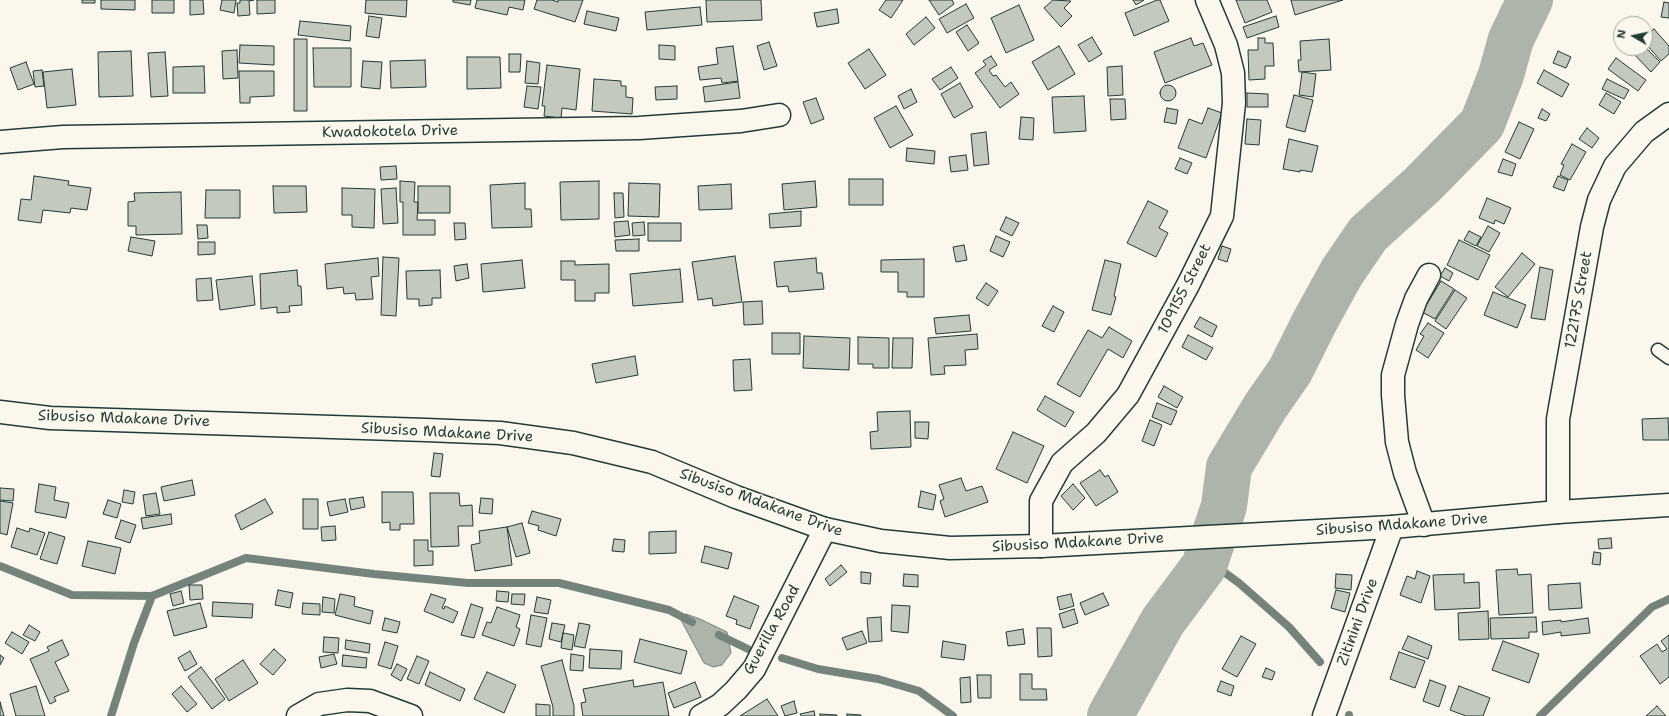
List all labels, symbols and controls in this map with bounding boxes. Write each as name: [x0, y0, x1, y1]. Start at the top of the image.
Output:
north arrow: [1613, 16, 1653, 56]
text: N: [1614, 29, 1630, 40]
street label: Kwadokotela Drive: [322, 122, 458, 142]
street label: 109155 Street: [1154, 241, 1216, 337]
street label: 122175 Street: [1562, 250, 1596, 350]
street label: Sibusiso Mdakane Drive: [38, 407, 210, 431]
street label: Sibusiso Mdakane Drive: [360, 420, 534, 446]
street label: Sibusiso Mdakane Drive: [677, 465, 845, 541]
street label: Sibusiso Mdakane Drive: [1315, 510, 1489, 540]
street label: Sibusiso Mdakane Drive: [991, 530, 1165, 556]
street label: Zitinini Drive: [1334, 576, 1382, 668]
street label: Guerilla Road: [740, 582, 804, 678]

